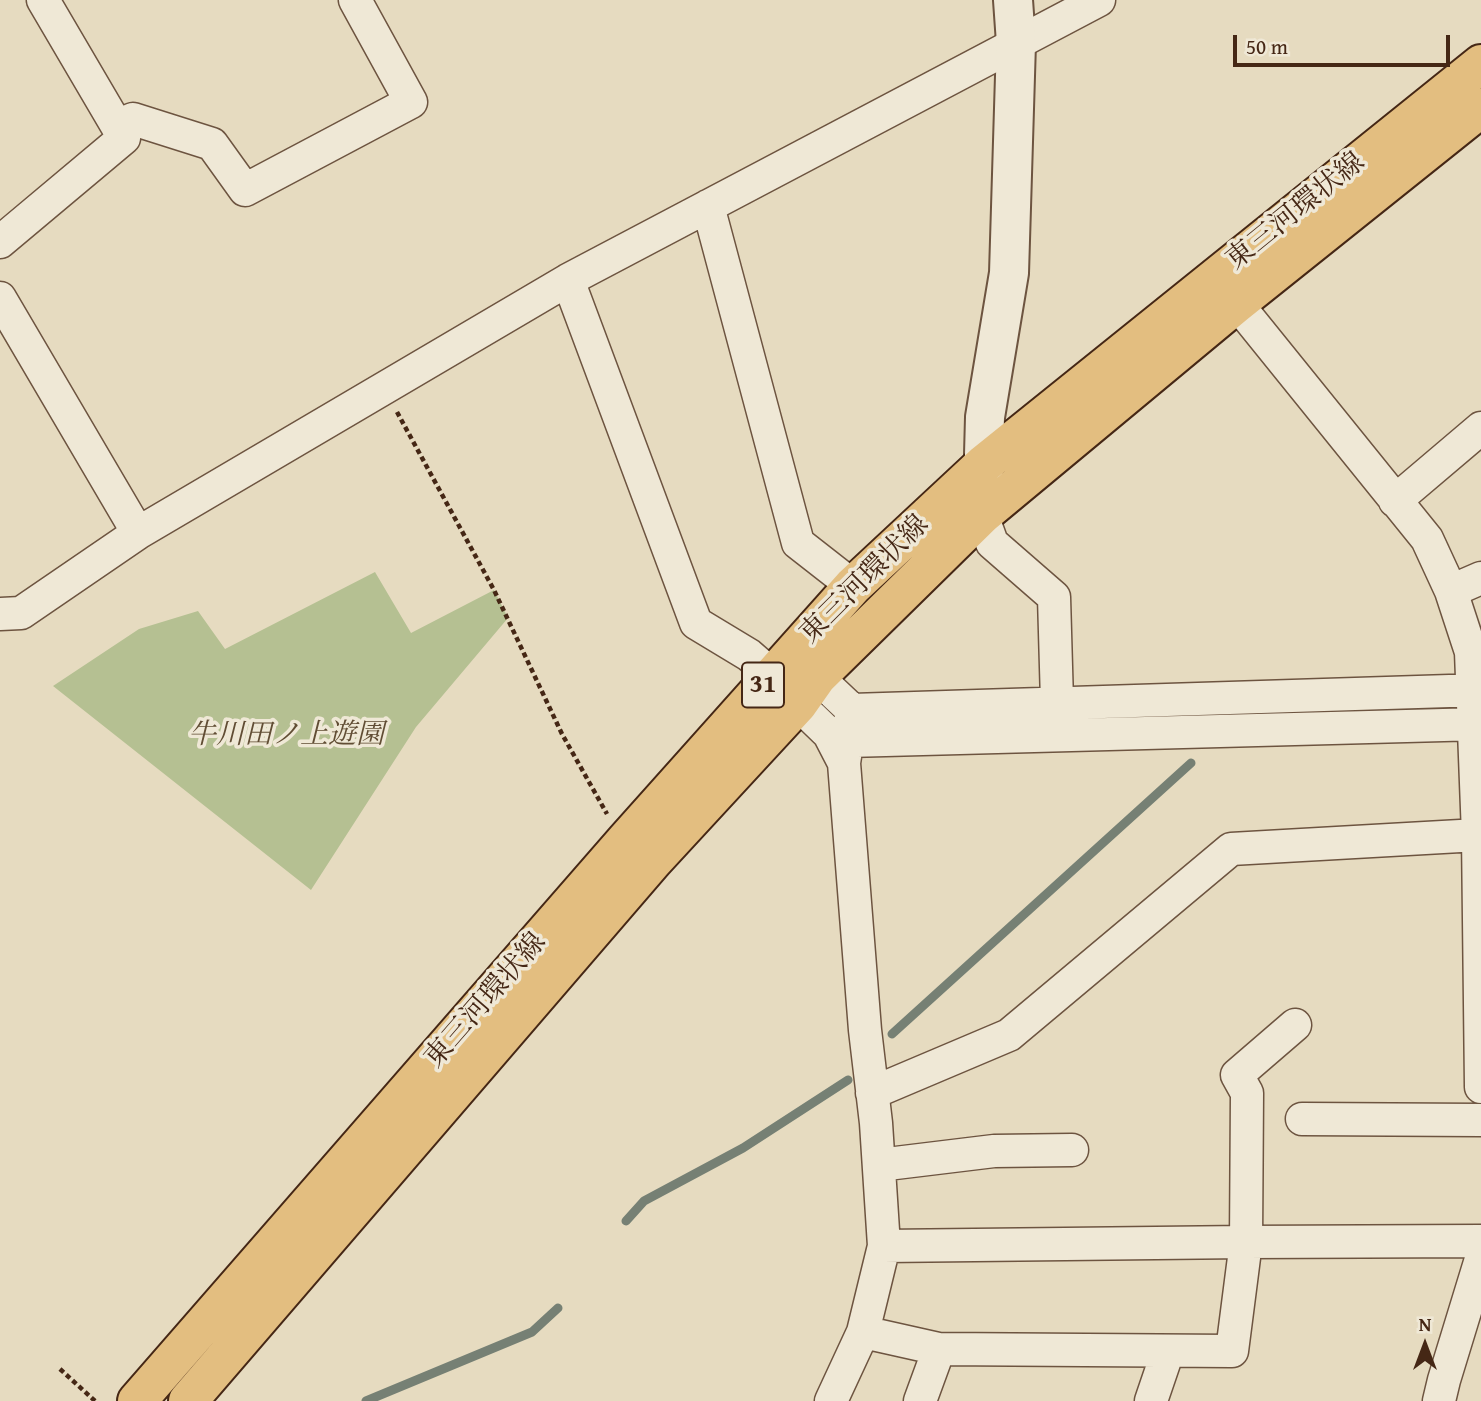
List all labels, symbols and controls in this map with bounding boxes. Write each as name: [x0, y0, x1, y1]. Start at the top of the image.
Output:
scale bar: [1236, 21, 1453, 65]
text: 50 m: [1246, 31, 1288, 62]
street label: 東三河環状線: [1220, 146, 1372, 278]
street label: 東三河環状線: [794, 509, 936, 651]
road number: 31: [742, 663, 784, 708]
park label: 牛川田ノ上遊園: [188, 719, 384, 753]
street label: 東三河環状線: [418, 927, 554, 1075]
north arrow: [1390, 1310, 1460, 1380]
text: N: [1419, 1310, 1431, 1338]

